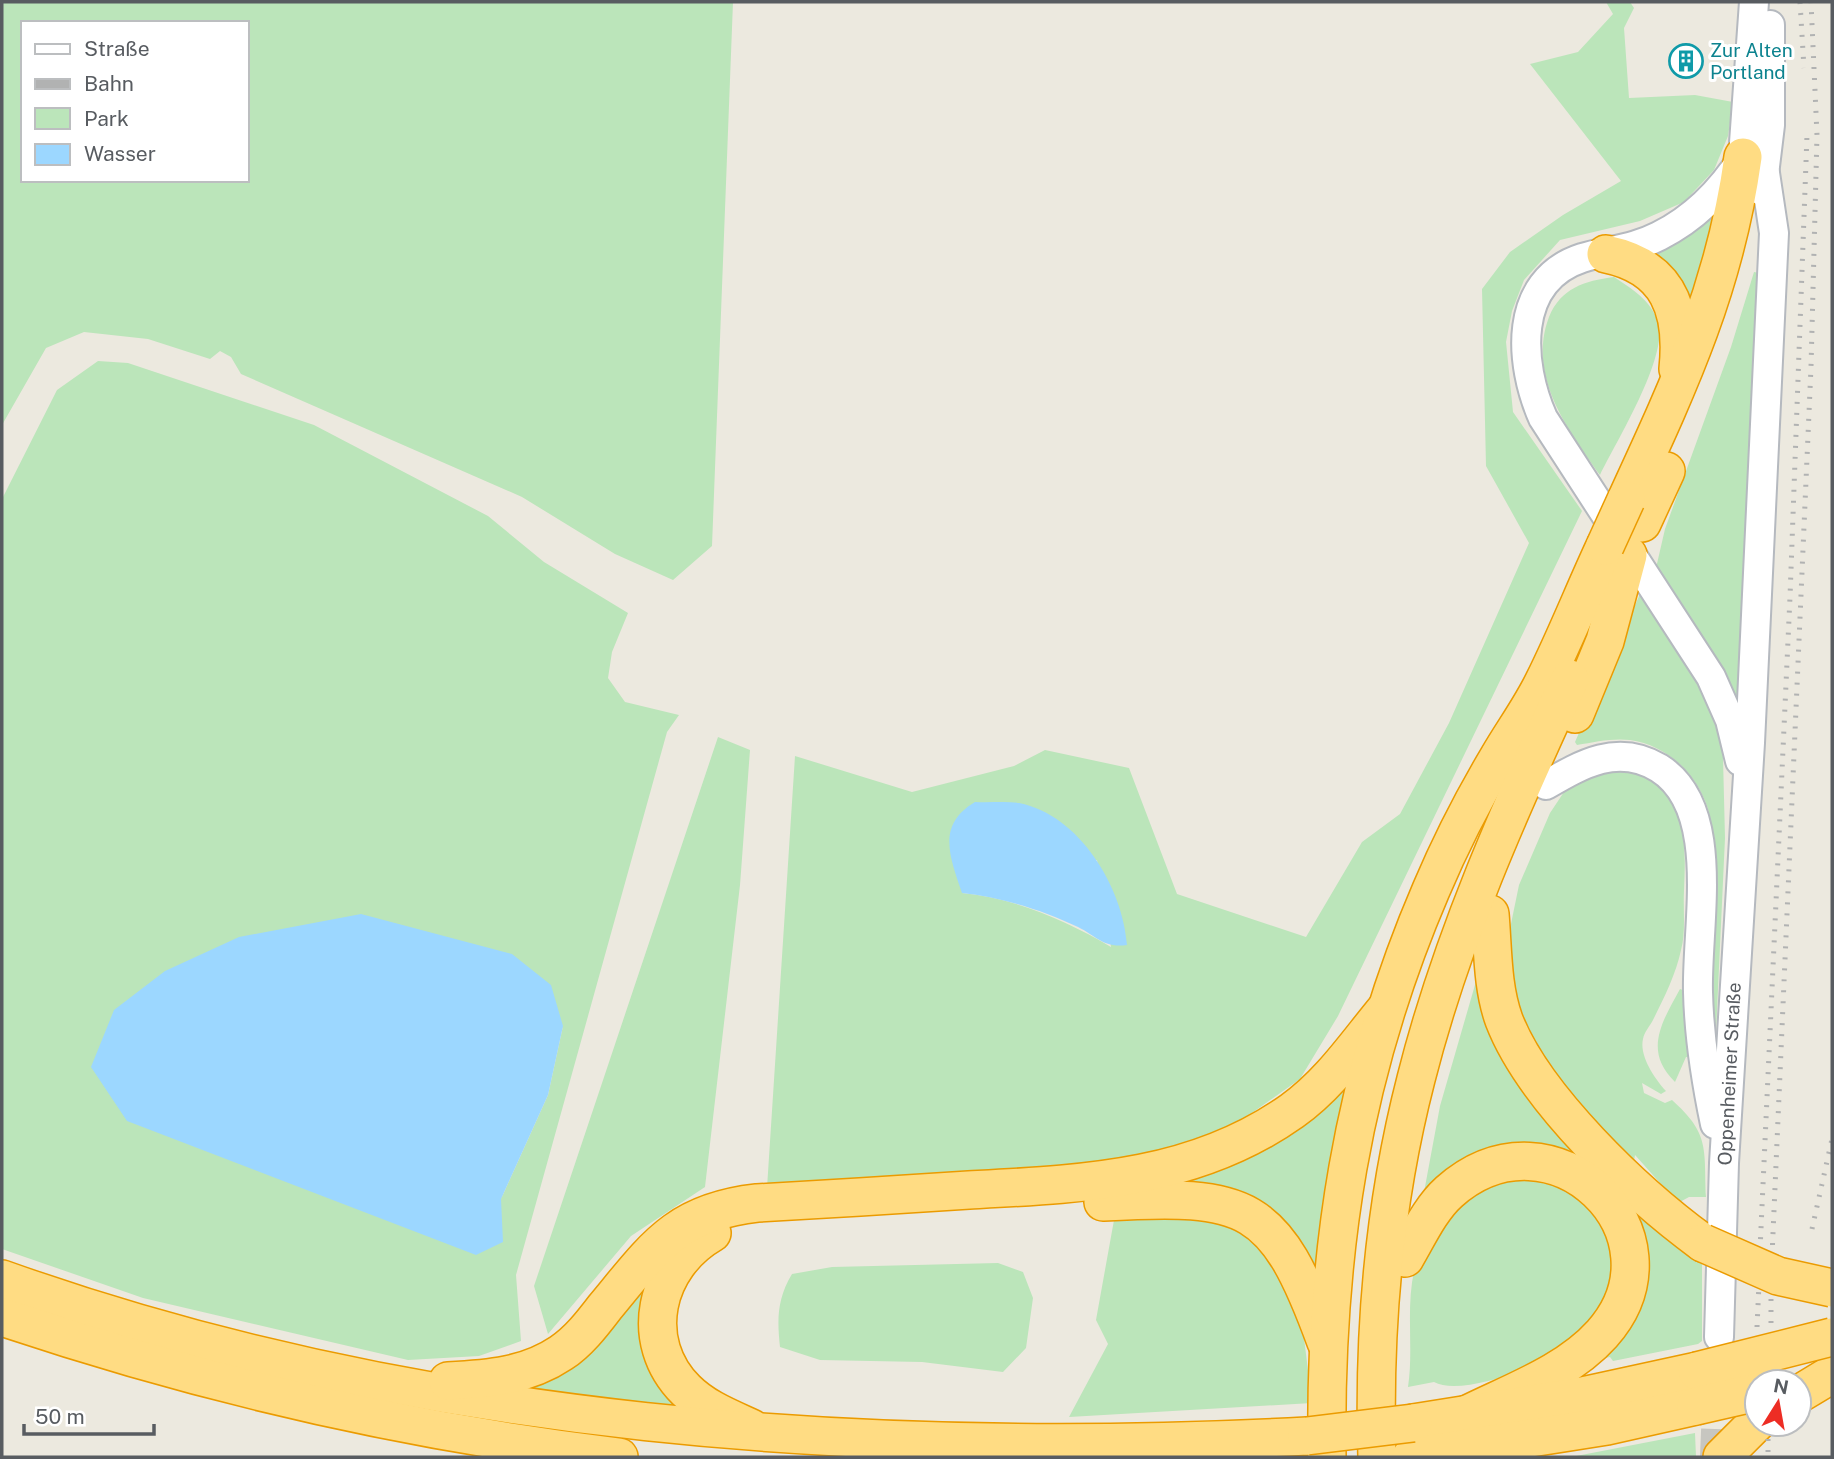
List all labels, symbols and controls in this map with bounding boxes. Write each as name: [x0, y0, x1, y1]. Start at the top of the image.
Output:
legend: [21, 21, 248, 182]
text: Straße: [84, 36, 150, 61]
place label: Zur Alten Portland: [1710, 39, 1793, 83]
building icon: Zur Alten Portland: [1667, 42, 1705, 80]
text: Bahn: [84, 71, 134, 96]
text: Park: [84, 106, 129, 131]
text: Wasser: [84, 141, 156, 166]
street label: Oppenheimer Straße: [1713, 982, 1745, 1166]
north arrow: [1743, 1368, 1813, 1438]
text: N: [1772, 1374, 1791, 1399]
scale bar: [24, 1392, 154, 1436]
text: 50 m: [35, 1404, 85, 1429]

